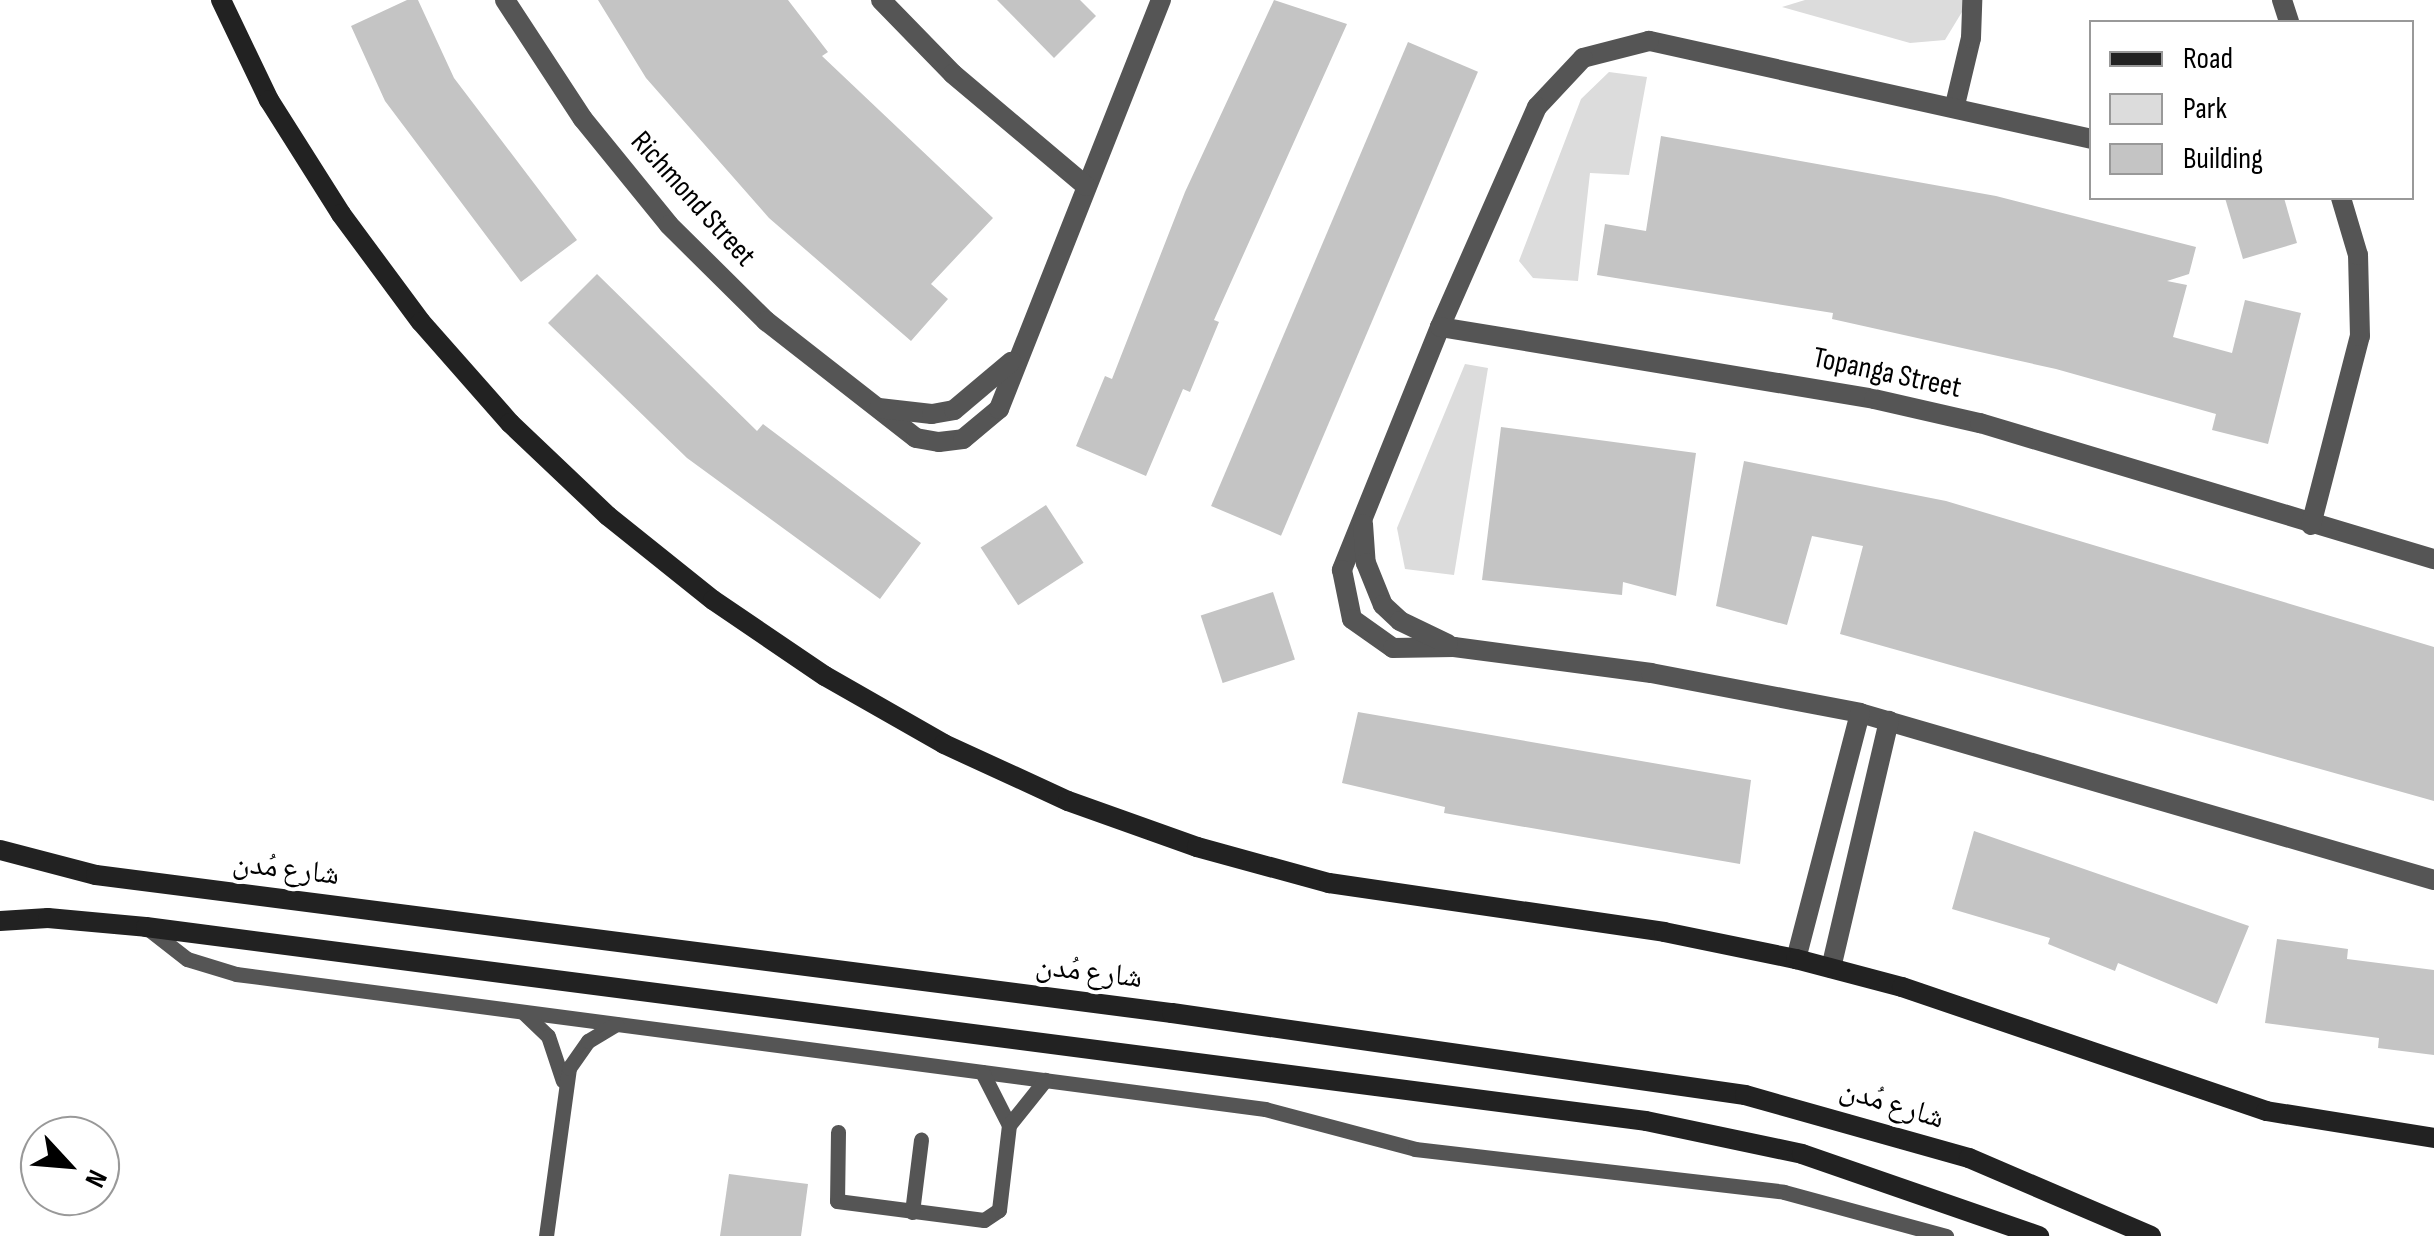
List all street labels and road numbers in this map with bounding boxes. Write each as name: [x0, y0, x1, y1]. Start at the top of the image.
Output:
street label: Richmond Street: [623, 124, 763, 274]
street label: Topanga Street: [1810, 340, 1964, 406]
street label: شارع مُدن: [231, 845, 341, 893]
street label: شارع مُدن: [1034, 948, 1144, 996]
street label: شارع مُدن: [1835, 1071, 1949, 1137]

